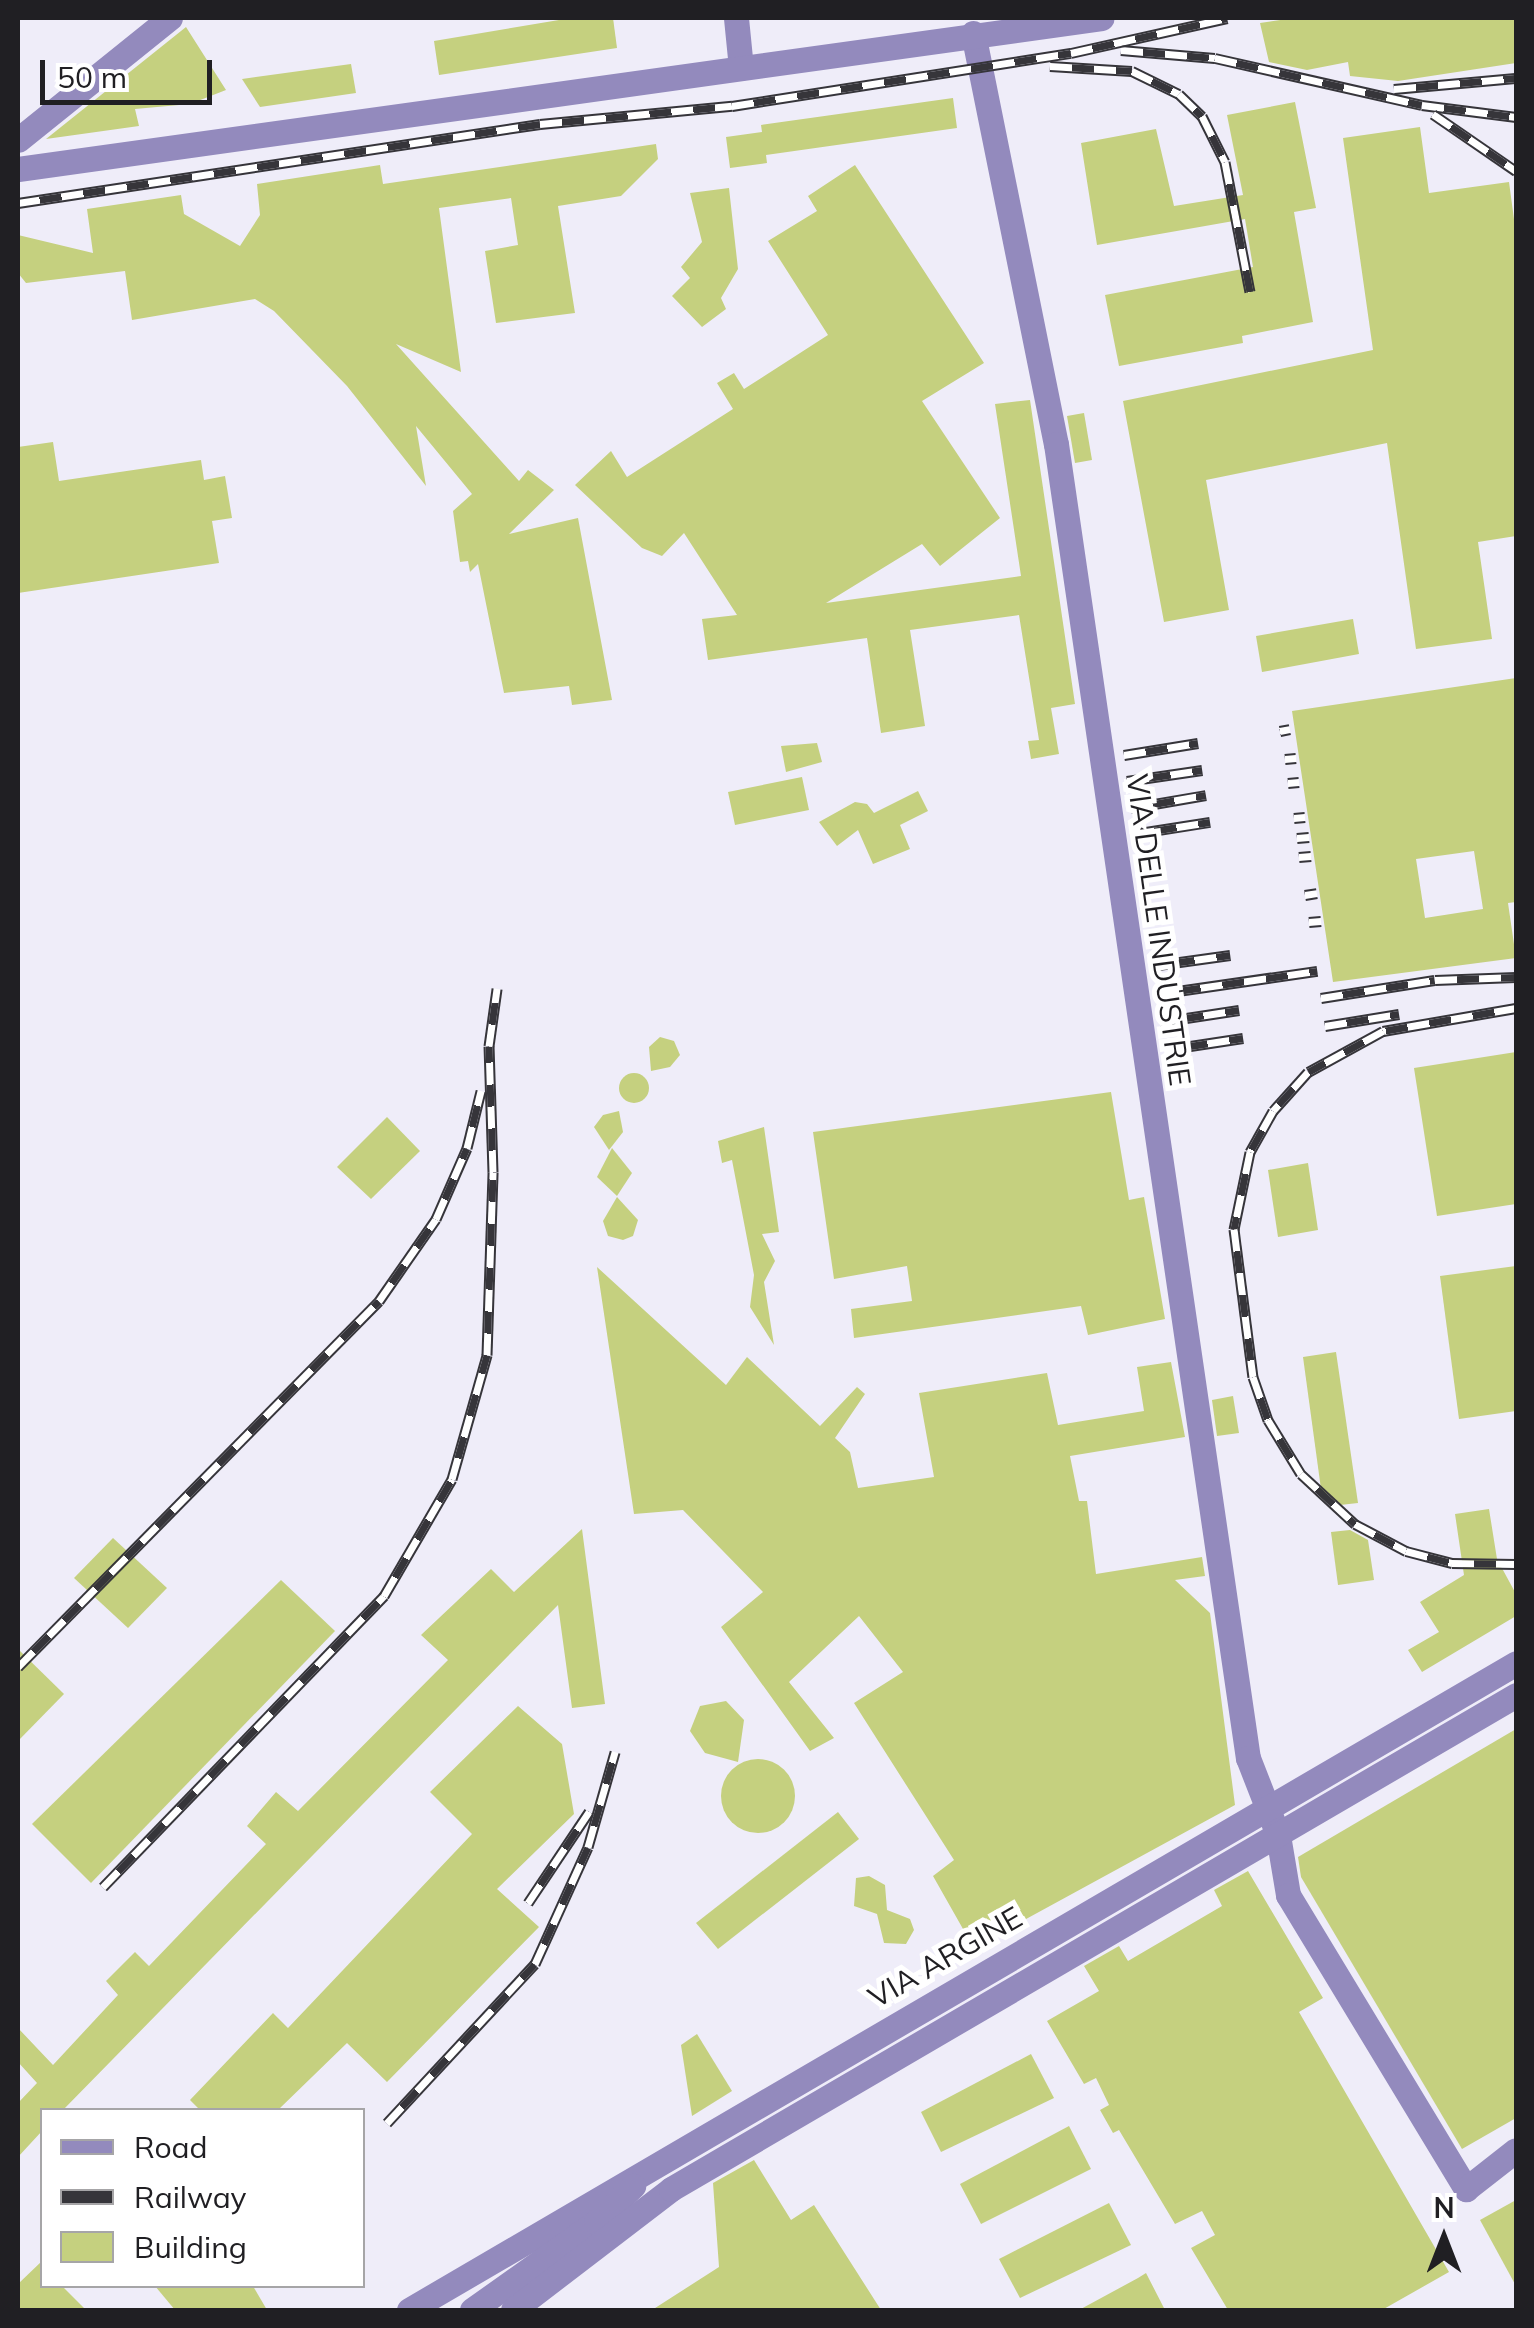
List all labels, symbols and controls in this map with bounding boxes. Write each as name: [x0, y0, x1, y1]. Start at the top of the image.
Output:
scale bar: [45, 40, 218, 102]
text: 50 m: [57, 58, 127, 96]
street label: VIA DELLE INDUSTRIE: [1119, 772, 1199, 1088]
street label: VIA ARGINE: [862, 1899, 1028, 2015]
legend: [40, 2108, 365, 2288]
text: Road: [134, 2128, 208, 2166]
text: Railway: [134, 2178, 247, 2216]
north arrow: [1394, 2188, 1494, 2288]
text: N: [1433, 2190, 1455, 2225]
text: Building: [134, 2228, 247, 2266]

